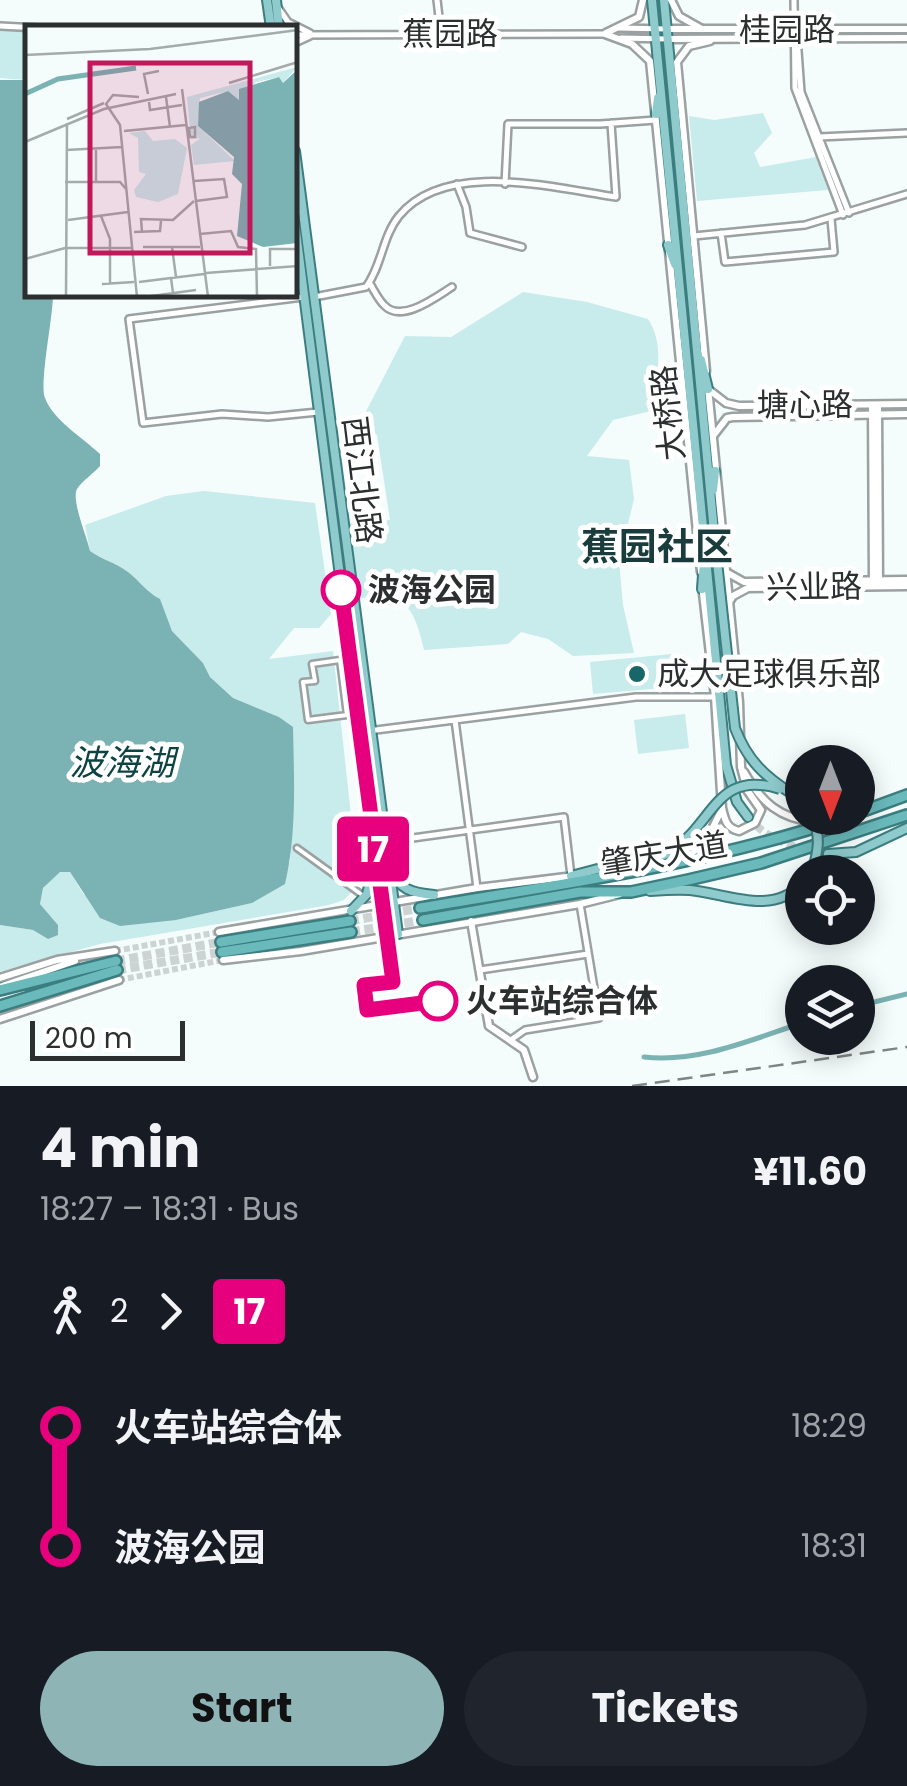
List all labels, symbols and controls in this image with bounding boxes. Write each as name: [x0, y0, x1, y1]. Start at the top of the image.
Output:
street label: 桂园路: [739, 7, 835, 52]
street label: 蕉园路: [402, 11, 498, 56]
inset map: [25, 25, 298, 298]
street label: 大桥路: [640, 363, 695, 463]
street label: 塘心路: [757, 382, 853, 427]
street label: 西江北路: [332, 414, 393, 546]
district label: 蕉园社区: [581, 520, 733, 573]
street label: 兴业路: [766, 563, 862, 610]
place label: 波海公园: [368, 567, 496, 612]
marker: 波海公园: [322, 571, 360, 609]
place label: 成大足球俱乐部: [657, 651, 881, 696]
marker: 成大足球俱乐部: [626, 663, 648, 685]
water label: 波海湖: [69, 738, 179, 787]
north arrow: [785, 745, 875, 835]
map controls: [785, 745, 875, 1055]
line badge: 17: [328, 816, 418, 882]
street label: 肇庆大道: [597, 821, 731, 886]
text: 17: [357, 825, 389, 874]
button: locate: [785, 855, 875, 945]
button: layers: [785, 965, 875, 1055]
place label: 火车站综合体: [466, 978, 658, 1023]
marker: 火车站综合体: [419, 982, 457, 1020]
scale bar: [30, 1016, 185, 1060]
text: 200 m: [45, 1019, 133, 1058]
text: 4 min: [40, 1109, 200, 1186]
text: ¥11.60: [753, 1145, 867, 1198]
text: 18:27 – 18:31 · Bus: [40, 1186, 299, 1231]
icon: walk: [40, 1284, 95, 1339]
icon: forward: [143, 1284, 198, 1339]
text: 17: [233, 1287, 265, 1336]
text: 2: [110, 1288, 128, 1333]
text: 火车站综合体: [114, 1401, 342, 1454]
text: 18:29: [791, 1403, 867, 1448]
text: 波海公园: [114, 1521, 266, 1574]
text: 18:31: [801, 1523, 867, 1568]
button: Start: [40, 1651, 444, 1766]
button: Tickets: [464, 1651, 867, 1766]

